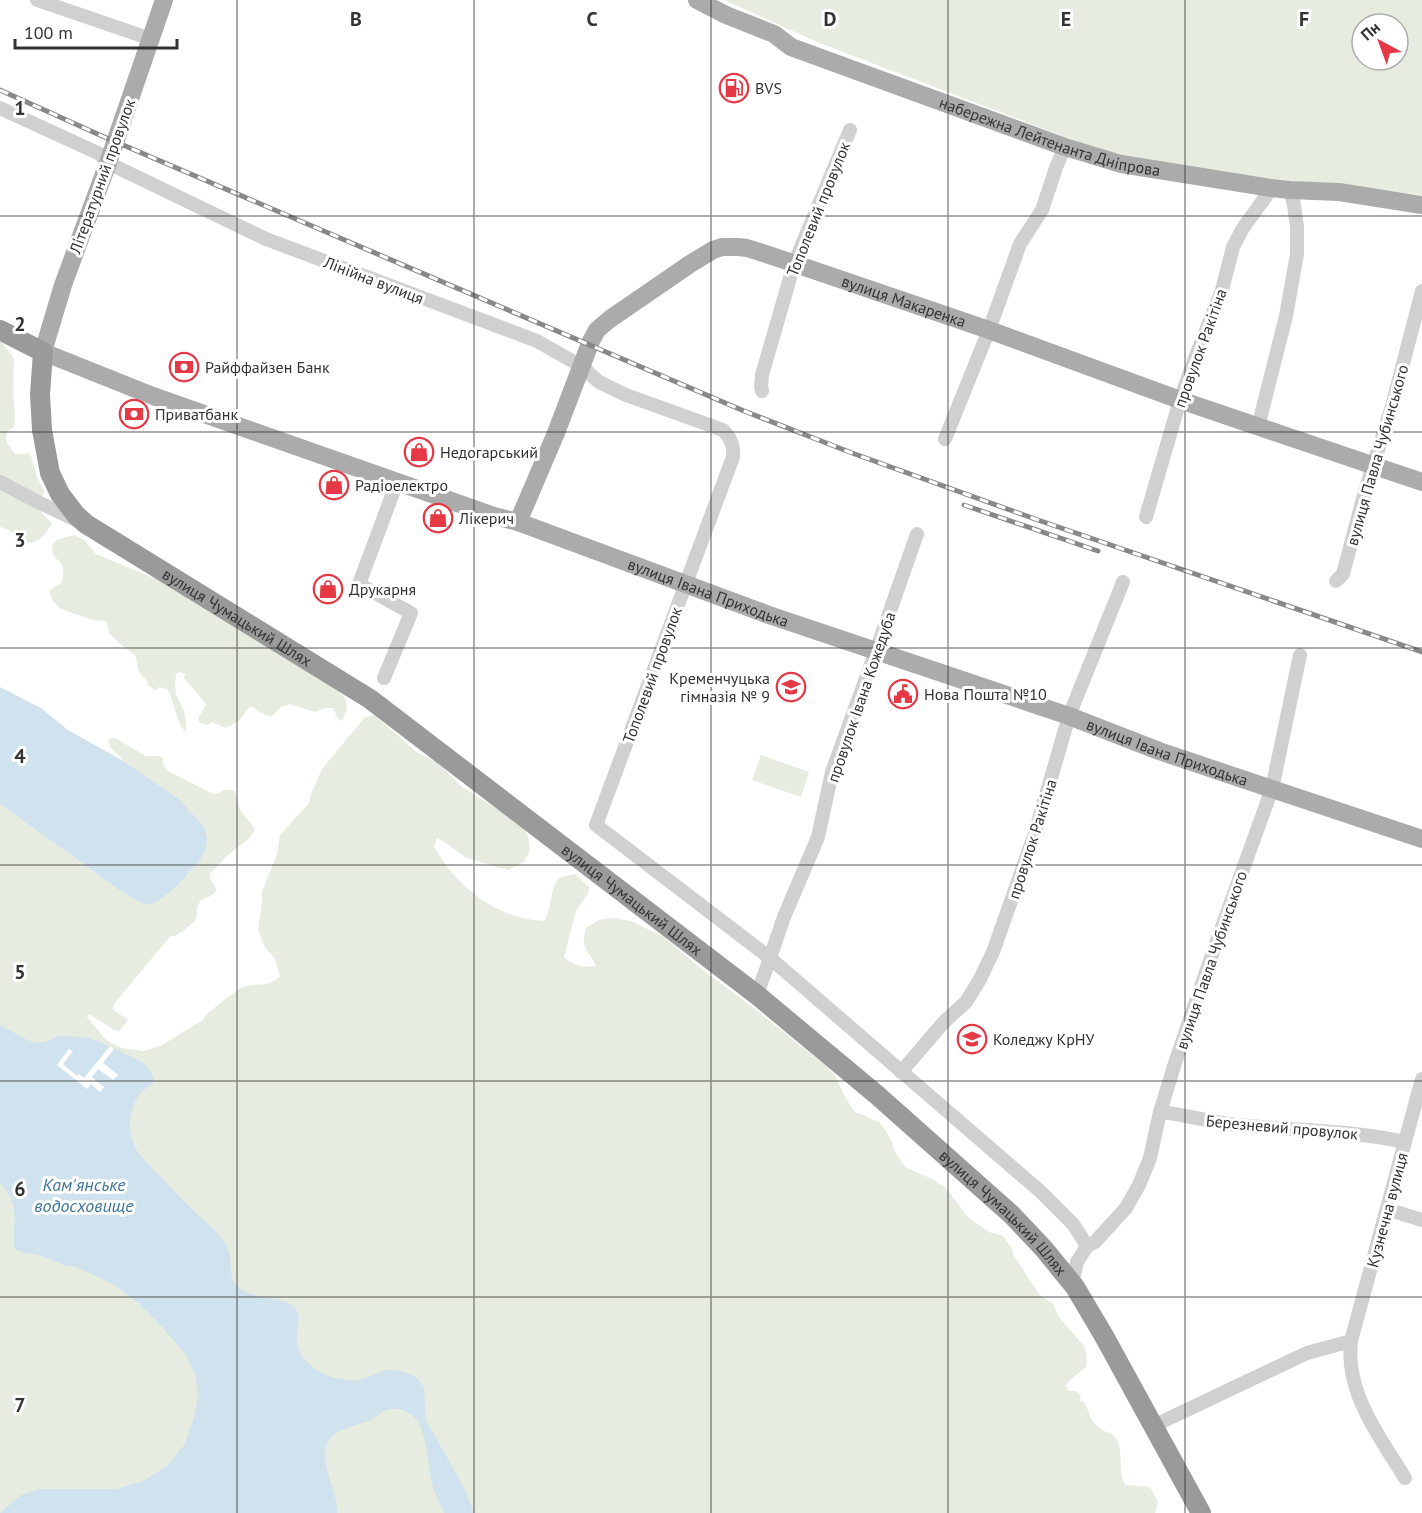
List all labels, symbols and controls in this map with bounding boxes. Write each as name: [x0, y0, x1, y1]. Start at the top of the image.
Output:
text: B: [350, 6, 362, 32]
text: C: [586, 6, 598, 32]
text: D: [824, 6, 837, 32]
text: E: [1061, 6, 1071, 32]
text: F: [1299, 6, 1309, 32]
scale bar: [15, 12, 177, 50]
north arrow: [1350, 12, 1410, 72]
text: Пн: [1356, 17, 1384, 44]
text: 100 m: [24, 21, 73, 44]
fuel station icon: BVS: [718, 72, 750, 104]
place label: BVS: [755, 78, 782, 98]
street label: набережна Лейтенанта Дніпрова: [937, 92, 1162, 180]
text: 1: [14, 95, 26, 121]
street label: Літературний провулок: [64, 96, 139, 257]
street label: Тополевий провулок: [782, 138, 854, 279]
street label: Лінійна вулиця: [320, 251, 427, 308]
street label: вулиця Макаренка: [839, 271, 969, 331]
street label: провулок Ракітіна: [1169, 286, 1231, 410]
text: 2: [14, 311, 26, 337]
bank icon: Райффайзен Банк: [168, 351, 200, 383]
place label: Райффайзен Банк: [205, 357, 330, 377]
street label: вулиця Павла Чубинського: [1342, 362, 1412, 548]
bank icon: Приватбанк: [118, 398, 150, 430]
place label: Приватбанк: [155, 404, 238, 424]
shop icon: Недогарський: [403, 436, 435, 468]
place label: Недогарський: [440, 442, 538, 462]
shop icon: Радіоелектро: [318, 469, 350, 501]
place label: Радіоелектро: [355, 475, 448, 495]
shop icon: Лікерич: [422, 502, 454, 534]
place label: Лікерич: [458, 508, 514, 528]
text: 3: [14, 527, 26, 553]
street label: вулиця Івана Приходька: [625, 554, 792, 631]
street label: вулиця Чумацький Шлях: [159, 564, 316, 671]
shop icon: Друкарня: [312, 573, 344, 605]
place label: Друкарня: [349, 579, 416, 599]
street label: Тополевий провулок: [618, 604, 686, 746]
street label: провулок Івана Кожедуба: [822, 609, 900, 785]
place label: Кременчуцька гімназія № 9: [669, 668, 770, 706]
school or university icon: Кременчуцька гімназія № 9: [775, 671, 807, 703]
public building icon: Нова Пошта №10: [887, 678, 919, 710]
place label: Нова Пошта №10: [924, 684, 1047, 704]
street label: вулиця Івана Приходька: [1084, 714, 1251, 790]
text: 4: [14, 743, 26, 769]
street label: провулок Ракітіна: [1003, 776, 1061, 902]
street label: вулиця Чумацький Шлях: [558, 839, 706, 960]
street label: вулиця Павла Чубинського: [1171, 868, 1251, 1052]
text: 5: [14, 959, 26, 985]
school or university icon: Коледжу КрНУ: [956, 1023, 988, 1055]
place label: Коледжу КрНУ: [993, 1029, 1095, 1049]
street label: Березневий провулок: [1205, 1110, 1359, 1144]
street label: вулиця Чумацький Шлях: [935, 1145, 1071, 1280]
street label: Кузнечна вулиця: [1362, 1150, 1412, 1270]
water label: Кам'янське водосховище: [34, 1173, 134, 1217]
text: 6: [14, 1176, 26, 1202]
text: 7: [14, 1392, 26, 1418]

